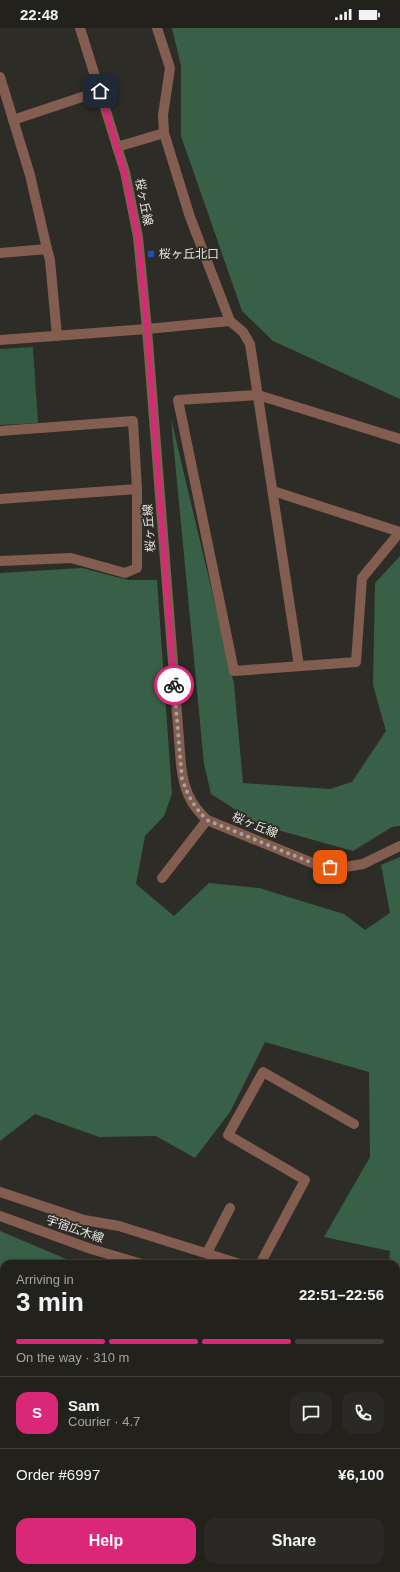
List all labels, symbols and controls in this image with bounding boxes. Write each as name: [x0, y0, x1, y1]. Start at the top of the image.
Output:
text: 22:48: [20, 6, 58, 23]
pin: [83, 74, 117, 108]
icon: home: [89, 80, 111, 102]
street label: 桜ヶ丘線: [133, 177, 155, 227]
place label: 桜ヶ丘北口: [159, 247, 219, 261]
marker: 桜ヶ丘北口: [146, 249, 156, 259]
street label: 桜ヶ丘線: [140, 504, 158, 552]
courier: [154, 665, 194, 705]
icon: bike: [163, 674, 185, 696]
street label: 桜ヶ丘線: [230, 810, 280, 840]
pin: [313, 850, 347, 884]
icon: bag: [319, 856, 341, 878]
street label: 宇宿広木線: [44, 1213, 106, 1245]
text: Arriving in: [16, 1272, 74, 1287]
text: 22:51–22:56: [299, 1286, 384, 1303]
text: 3 min: [16, 1287, 84, 1317]
text: On the way · 310 m: [16, 1350, 129, 1365]
button: chat: [290, 1392, 332, 1434]
button: phone: [342, 1392, 384, 1434]
text: Sam: [68, 1397, 100, 1414]
text: S: [32, 1404, 42, 1421]
text: Courier · 4.7: [68, 1414, 140, 1429]
text: Order #6997: [16, 1466, 100, 1483]
text: ¥6,100: [338, 1466, 384, 1483]
button: Help: [16, 1518, 196, 1564]
button: Share: [204, 1518, 384, 1564]

